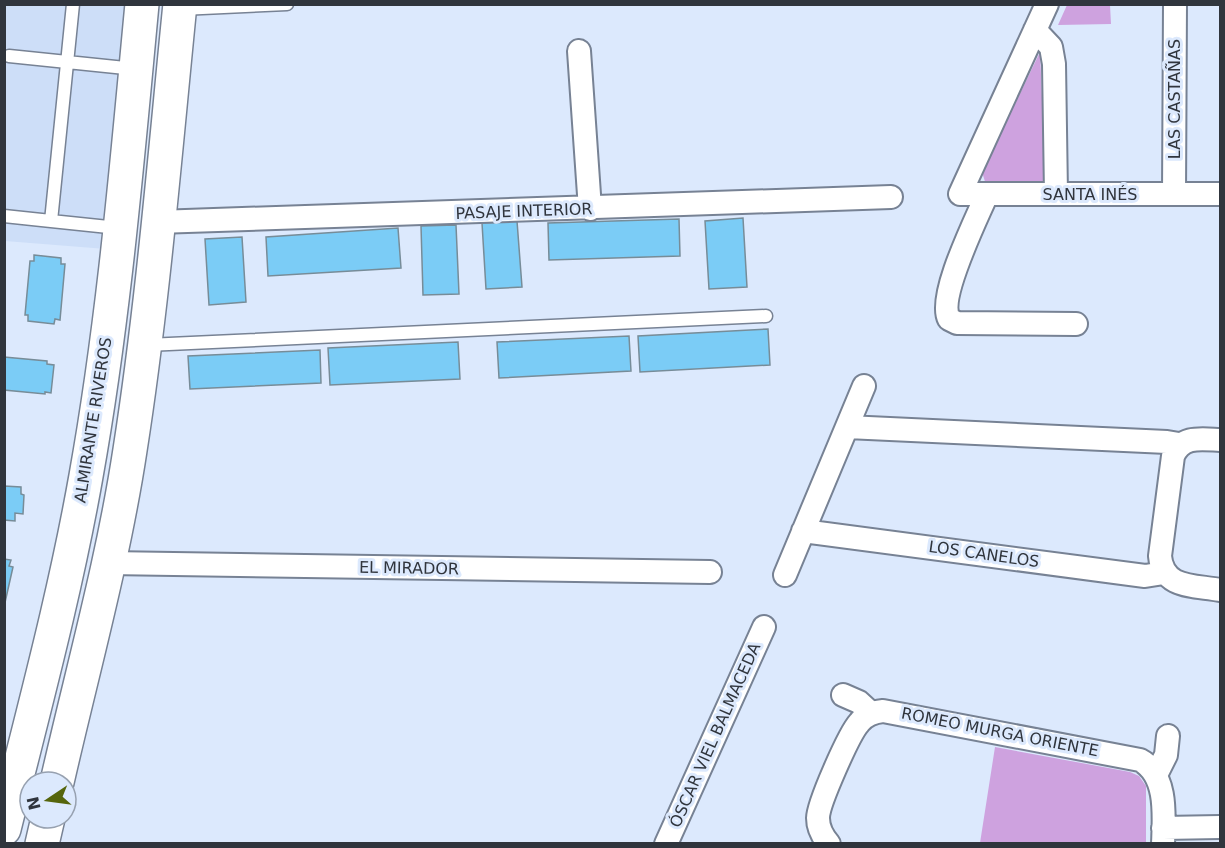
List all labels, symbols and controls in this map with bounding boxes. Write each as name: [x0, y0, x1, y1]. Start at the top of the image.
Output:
street label: LAS CASTAÑAS: [1165, 39, 1184, 159]
street label: SANTA INÉS: [1043, 185, 1137, 204]
street label: PASAJE INTERIOR: [455, 199, 593, 223]
street label: ALMIRANTE RIVEROS: [71, 336, 115, 504]
street label: LOS CANELOS: [927, 537, 1041, 571]
street label: EL MIRADOR: [359, 558, 459, 578]
street label: ÓSCAR VIEL BALMACEDA: [666, 640, 764, 830]
street label: ROMEO MURGA ORIENTE: [900, 704, 1100, 760]
north arrow: [18, 770, 78, 830]
text: N: [23, 795, 45, 812]

